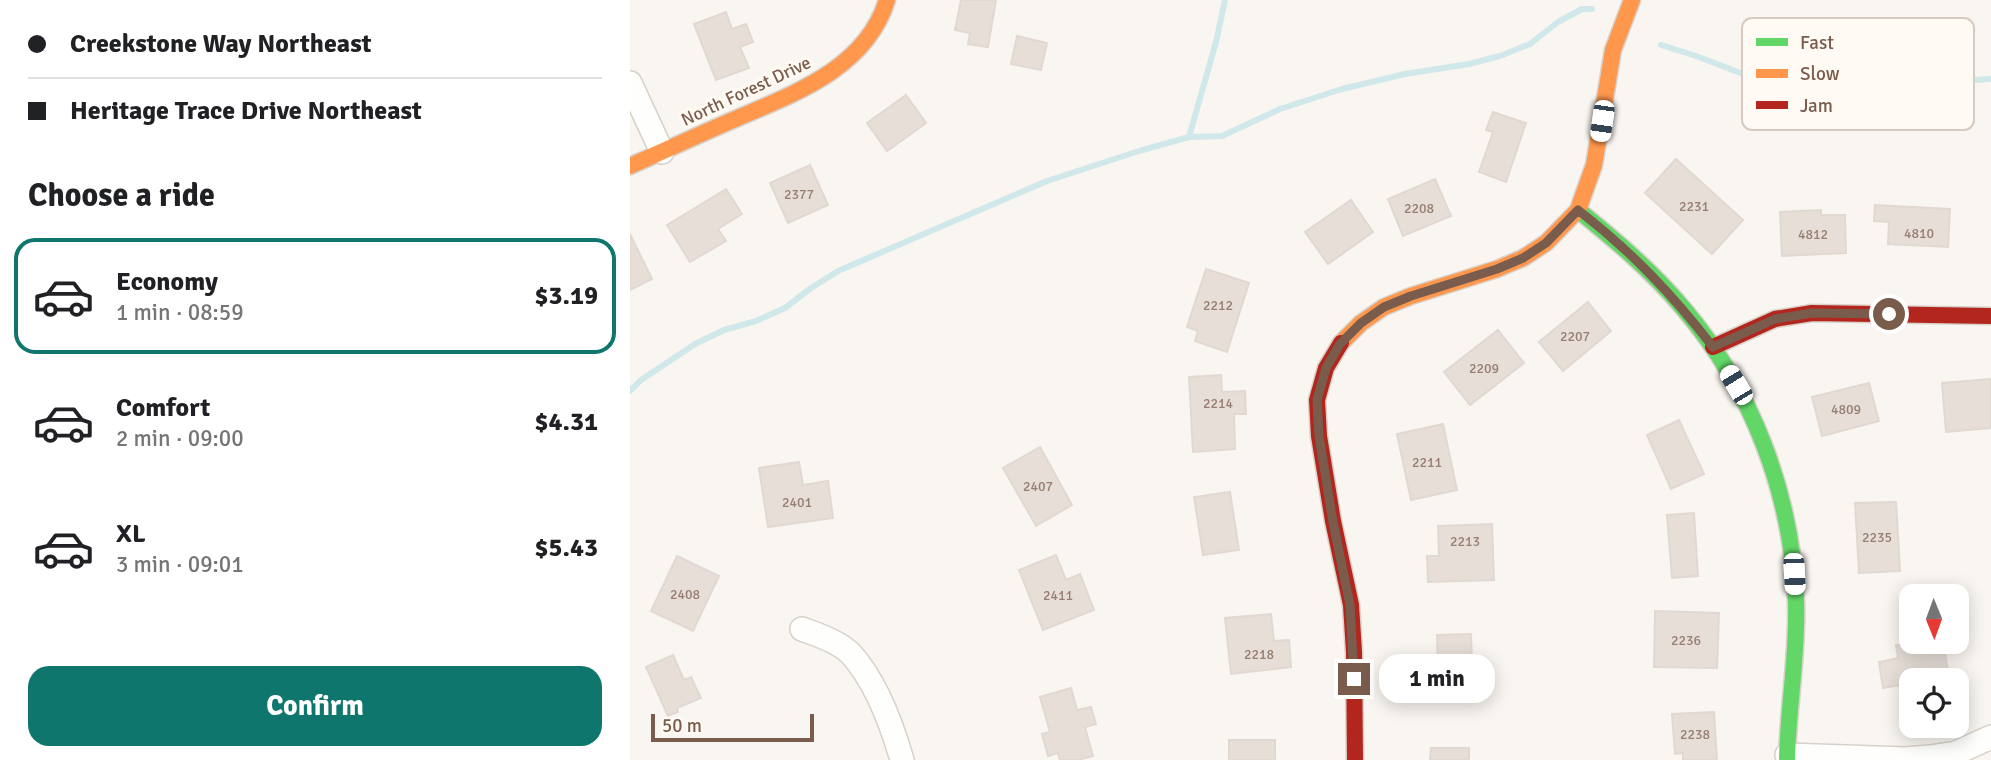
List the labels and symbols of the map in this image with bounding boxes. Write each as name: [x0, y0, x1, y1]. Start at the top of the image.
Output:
legend: [1742, 18, 1974, 130]
text: Fast: [1800, 31, 1834, 55]
street label: North Forest Drive: [678, 51, 814, 131]
text: Slow: [1800, 62, 1840, 86]
text: Jam: [1800, 94, 1833, 118]
car: [1589, 99, 1616, 143]
house number: 2377: [784, 186, 814, 203]
house number: 2231: [1679, 198, 1709, 215]
house number: 2208: [1404, 200, 1434, 217]
house number: 4810: [1904, 225, 1934, 242]
house number: 4812: [1798, 226, 1828, 243]
house number: 2212: [1203, 297, 1233, 314]
route start: [1873, 298, 1905, 330]
house number: 2207: [1560, 328, 1590, 345]
house number: 2209: [1469, 360, 1499, 377]
car: [1717, 362, 1756, 408]
house number: 2214: [1203, 395, 1234, 412]
house number: 4809: [1831, 401, 1861, 418]
house number: 2211: [1412, 454, 1442, 471]
house number: 2407: [1023, 478, 1053, 495]
house number: 2401: [782, 494, 812, 511]
house number: 2235: [1862, 529, 1892, 546]
house number: 2213: [1450, 533, 1480, 550]
car: [1783, 552, 1806, 596]
north arrow: [1899, 584, 1969, 654]
house number: 2408: [670, 586, 700, 603]
house number: 2411: [1043, 587, 1073, 604]
house number: 2236: [1671, 632, 1701, 649]
house number: 2218: [1244, 646, 1274, 663]
callout: 1 min: [1378, 654, 1494, 704]
route end: [1338, 663, 1370, 695]
scale bar: [651, 711, 814, 743]
house number: 2238: [1680, 726, 1710, 743]

